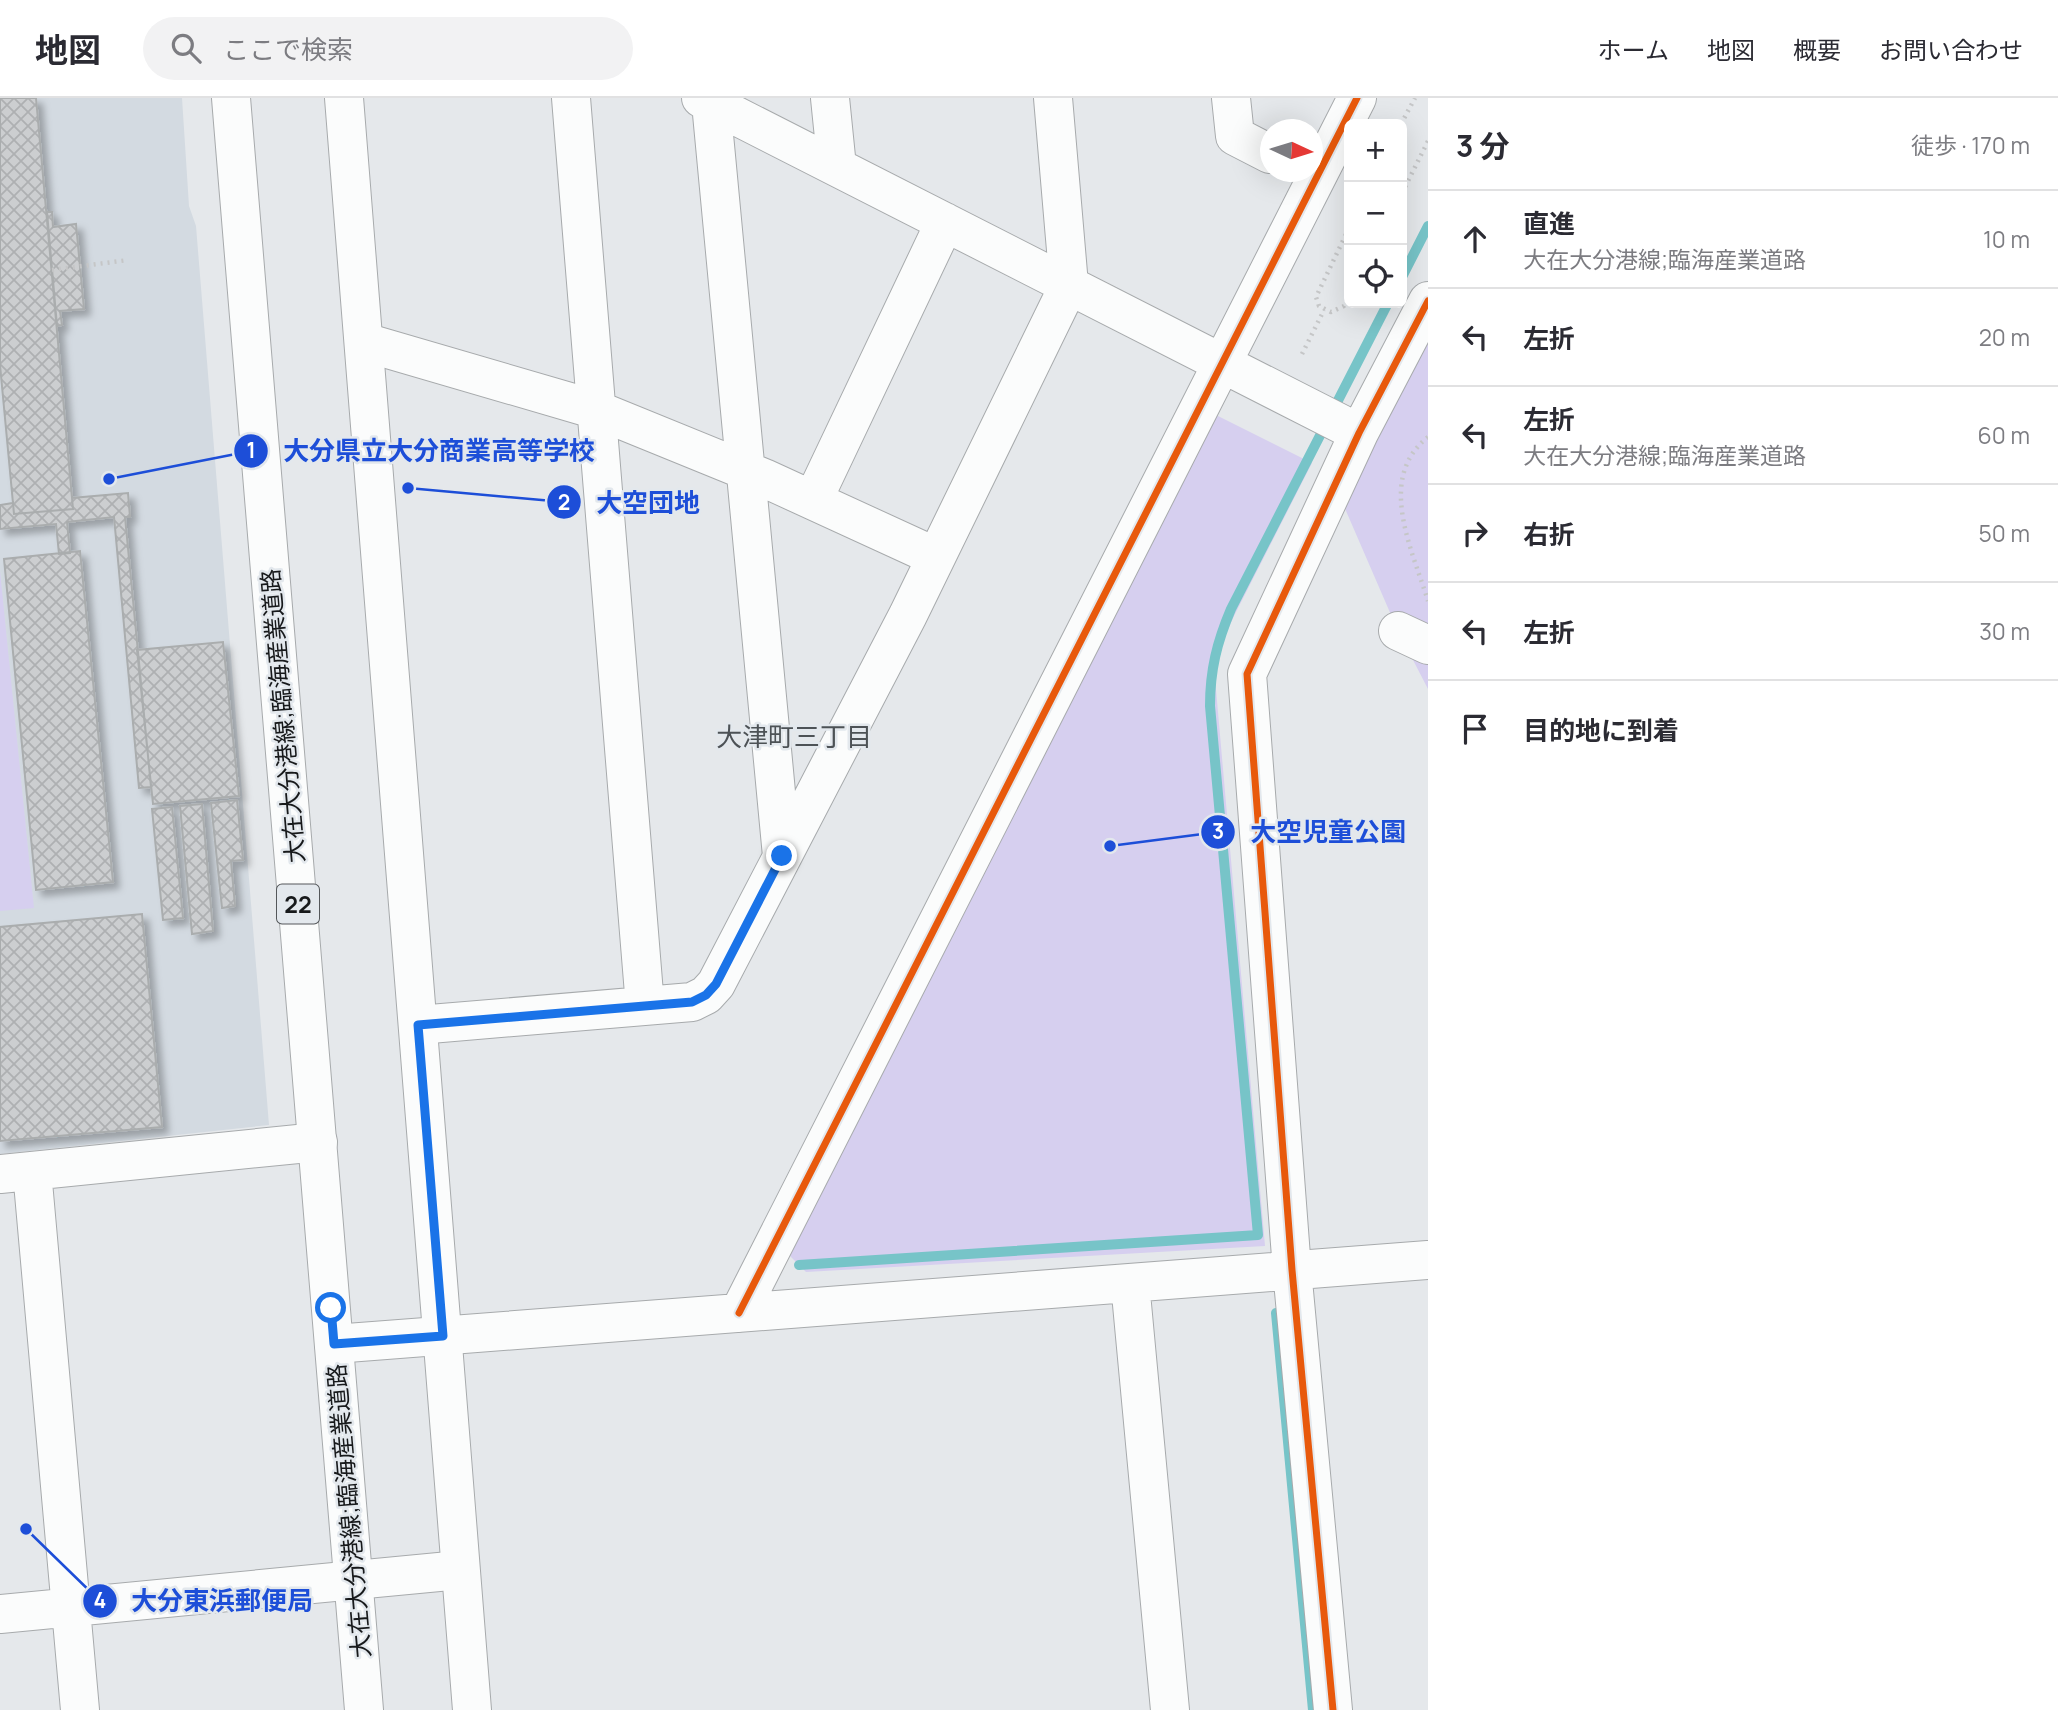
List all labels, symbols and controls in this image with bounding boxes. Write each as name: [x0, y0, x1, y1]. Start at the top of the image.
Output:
search box: [143, 17, 633, 80]
text: 地図: [35, 27, 101, 72]
icon: search: [167, 29, 205, 67]
text: ここで検索: [223, 31, 353, 67]
text: ホーム: [1598, 33, 1669, 66]
text: 地図: [1707, 33, 1755, 66]
text: 概要: [1793, 33, 1841, 66]
text: お問い合わせ: [1879, 33, 2023, 66]
north arrow: [1260, 119, 1323, 182]
map controls: [1344, 119, 1407, 308]
button: +: [1344, 119, 1407, 182]
text: 3 分: [1456, 125, 1509, 166]
text: 徒歩 · 170 m: [1911, 129, 2030, 161]
button: −: [1344, 182, 1407, 245]
text: 直進: [1523, 205, 1575, 241]
icon: ahead: [1456, 220, 1494, 258]
text: 10 m: [1983, 223, 2030, 255]
text: 大在大分港線;臨海産業道路: [1523, 243, 1806, 275]
button: locate: [1344, 245, 1407, 308]
icon: left: [1456, 318, 1494, 356]
text: 左折: [1523, 320, 1575, 356]
text: 20 m: [1979, 321, 2030, 353]
text: 左折: [1523, 401, 1575, 437]
icon: left: [1456, 416, 1494, 454]
text: 60 m: [1978, 419, 2030, 451]
callout: 大分県立大分商業高等学校: [234, 427, 609, 474]
text: 大分県立大分商業高等学校: [283, 432, 595, 468]
text: 1: [246, 436, 256, 464]
text: 大在大分港線;臨海産業道路: [1523, 439, 1806, 471]
callout: 大空団地: [547, 479, 714, 526]
text: 大空団地: [596, 484, 700, 520]
text: 2: [558, 488, 570, 516]
icon: right: [1456, 514, 1494, 552]
text: 右折: [1523, 516, 1575, 552]
text: 50 m: [1979, 517, 2030, 549]
street label: 大在大分港線;臨海産業道路: [253, 567, 311, 865]
icon: left: [1456, 612, 1494, 650]
text: 左折: [1523, 614, 1575, 650]
text: 30 m: [1979, 615, 2030, 647]
icon: arrive: [1456, 710, 1494, 748]
text: 目的地に到着: [1523, 712, 1679, 748]
district label: 大津町三丁目: [716, 718, 872, 754]
callout: 大空児童公園: [1201, 809, 1420, 856]
text: 大空児童公園: [1250, 813, 1406, 849]
text: 3: [1212, 817, 1224, 845]
route end: [766, 840, 797, 871]
road number: 22: [277, 884, 319, 924]
route start: [315, 1292, 346, 1323]
street label: 大在大分港線;臨海産業道路: [319, 1362, 377, 1660]
callout: 大分東浜郵便局: [82, 1577, 327, 1624]
text: 大分東浜郵便局: [131, 1582, 313, 1618]
text: 4: [94, 1586, 106, 1614]

